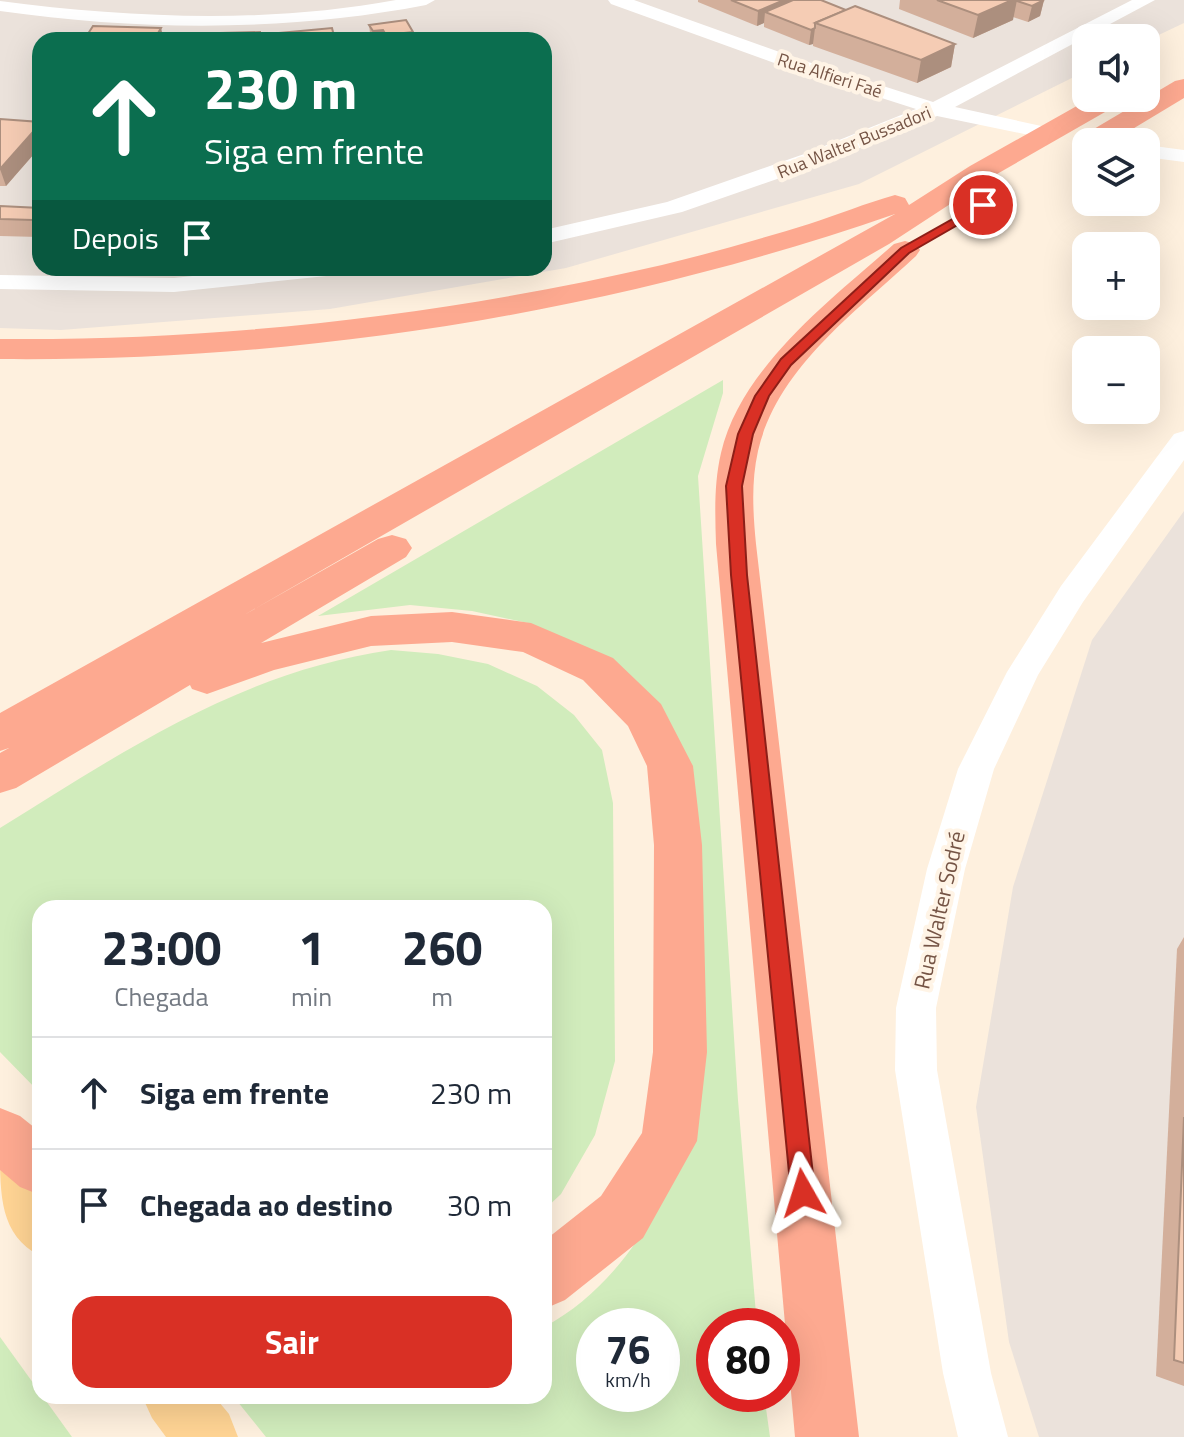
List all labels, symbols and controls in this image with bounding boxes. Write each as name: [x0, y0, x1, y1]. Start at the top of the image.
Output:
map controls: [1072, 24, 1160, 424]
button: sound: [1072, 24, 1160, 112]
street label: Rua Alfieri Faé: [774, 45, 886, 105]
text: 230 m: [204, 46, 357, 131]
icon: ahead: [72, 64, 176, 168]
street label: Rua Walter Bussadori: [773, 99, 935, 185]
text: Siga em frente: [204, 123, 424, 178]
button: layers: [1072, 128, 1160, 216]
pin: [949, 171, 1017, 239]
icon: arrive: [961, 183, 1005, 227]
text: Depois: [72, 215, 159, 261]
icon: arrive: [175, 216, 219, 260]
button: +: [1072, 232, 1160, 320]
button: −: [1072, 336, 1160, 424]
street label: Rua Walter Sodré: [904, 828, 974, 992]
text: 23:00: [102, 911, 221, 984]
text: 1: [298, 911, 325, 984]
text: 260: [402, 911, 482, 984]
text: Chegada: [114, 977, 209, 1016]
text: min: [291, 977, 332, 1016]
text: m: [431, 977, 453, 1016]
text: Siga em frente: [140, 1070, 329, 1116]
text: 230 m: [430, 1070, 512, 1116]
icon: ahead: [72, 1071, 116, 1115]
position arrow: [761, 1151, 845, 1235]
text: Chegada ao destino: [140, 1182, 393, 1228]
text: 30 m: [447, 1182, 512, 1228]
icon: arrive: [72, 1183, 116, 1227]
button: Sair: [72, 1296, 512, 1388]
speed limit sign: 80: [696, 1308, 800, 1412]
text: 76: [606, 1319, 650, 1380]
text: km/h: [605, 1364, 651, 1395]

